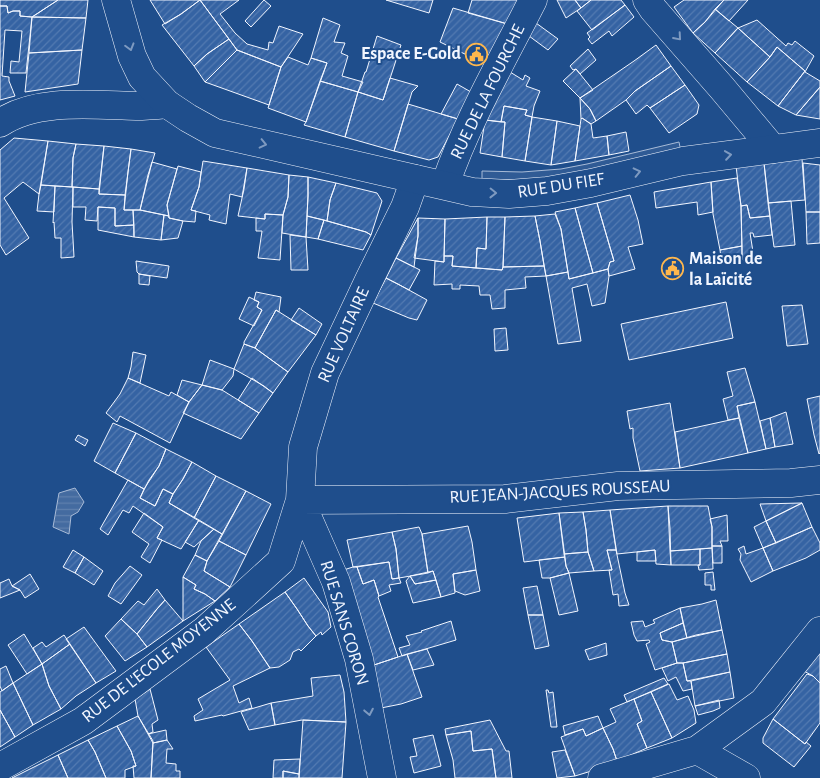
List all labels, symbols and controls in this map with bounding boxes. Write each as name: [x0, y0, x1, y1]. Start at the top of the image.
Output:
street label: RUE DE LA FOURCHE: [448, 22, 529, 162]
one-way arrow: [672, 32, 681, 41]
one-way arrow: [124, 42, 134, 50]
public building icon: Espace E-Gold: [465, 42, 489, 66]
place label: Espace E-Gold: [361, 45, 462, 63]
one-way arrow: [258, 138, 267, 149]
one-way arrow: [724, 150, 732, 161]
one-way arrow: [633, 167, 642, 178]
street label: RUE DU FIEF: [516, 170, 606, 202]
one-way arrow: [490, 188, 497, 198]
place label: Maison de la Laïcité: [689, 250, 762, 289]
public building icon: Maison de la Laïcité: [661, 257, 685, 281]
street label: RUE VOLTAIRE: [315, 284, 373, 385]
street label: RUE JEAN-JACQUES ROUSSEAU: [449, 477, 671, 507]
street label: RUE SANS CORON: [316, 558, 372, 688]
street label: RUE DE L'ECOLE MOYENNE: [79, 595, 239, 726]
one-way arrow: [364, 708, 374, 716]

